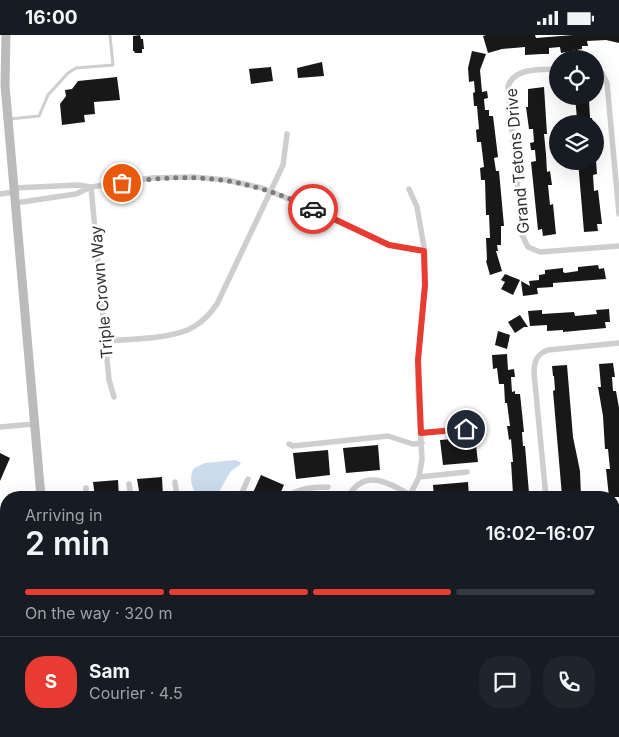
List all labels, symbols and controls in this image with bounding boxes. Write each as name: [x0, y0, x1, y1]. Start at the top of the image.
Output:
text: 16:00: [25, 6, 78, 29]
map controls: [549, 50, 604, 170]
button: locate: [549, 50, 604, 105]
street label: Grand Tetons Drive: [501, 87, 533, 235]
button: layers: [549, 115, 604, 170]
pin: [101, 162, 143, 204]
icon: bag: [108, 169, 136, 197]
courier: [288, 184, 338, 234]
icon: car: [299, 195, 327, 223]
street label: Triple Crown Way: [85, 225, 117, 359]
pin: [445, 408, 487, 450]
icon: home: [452, 415, 480, 443]
text: Arriving in: [25, 505, 102, 525]
text: 16:02–16:07: [486, 522, 595, 545]
text: 2 min: [25, 524, 110, 563]
text: On the way · 320 m: [25, 603, 172, 623]
button: chat: [479, 656, 531, 708]
button: phone: [543, 656, 595, 708]
text: Sam: [89, 660, 130, 683]
text: S: [45, 670, 57, 693]
text: Courier · 4.5: [89, 683, 183, 703]

